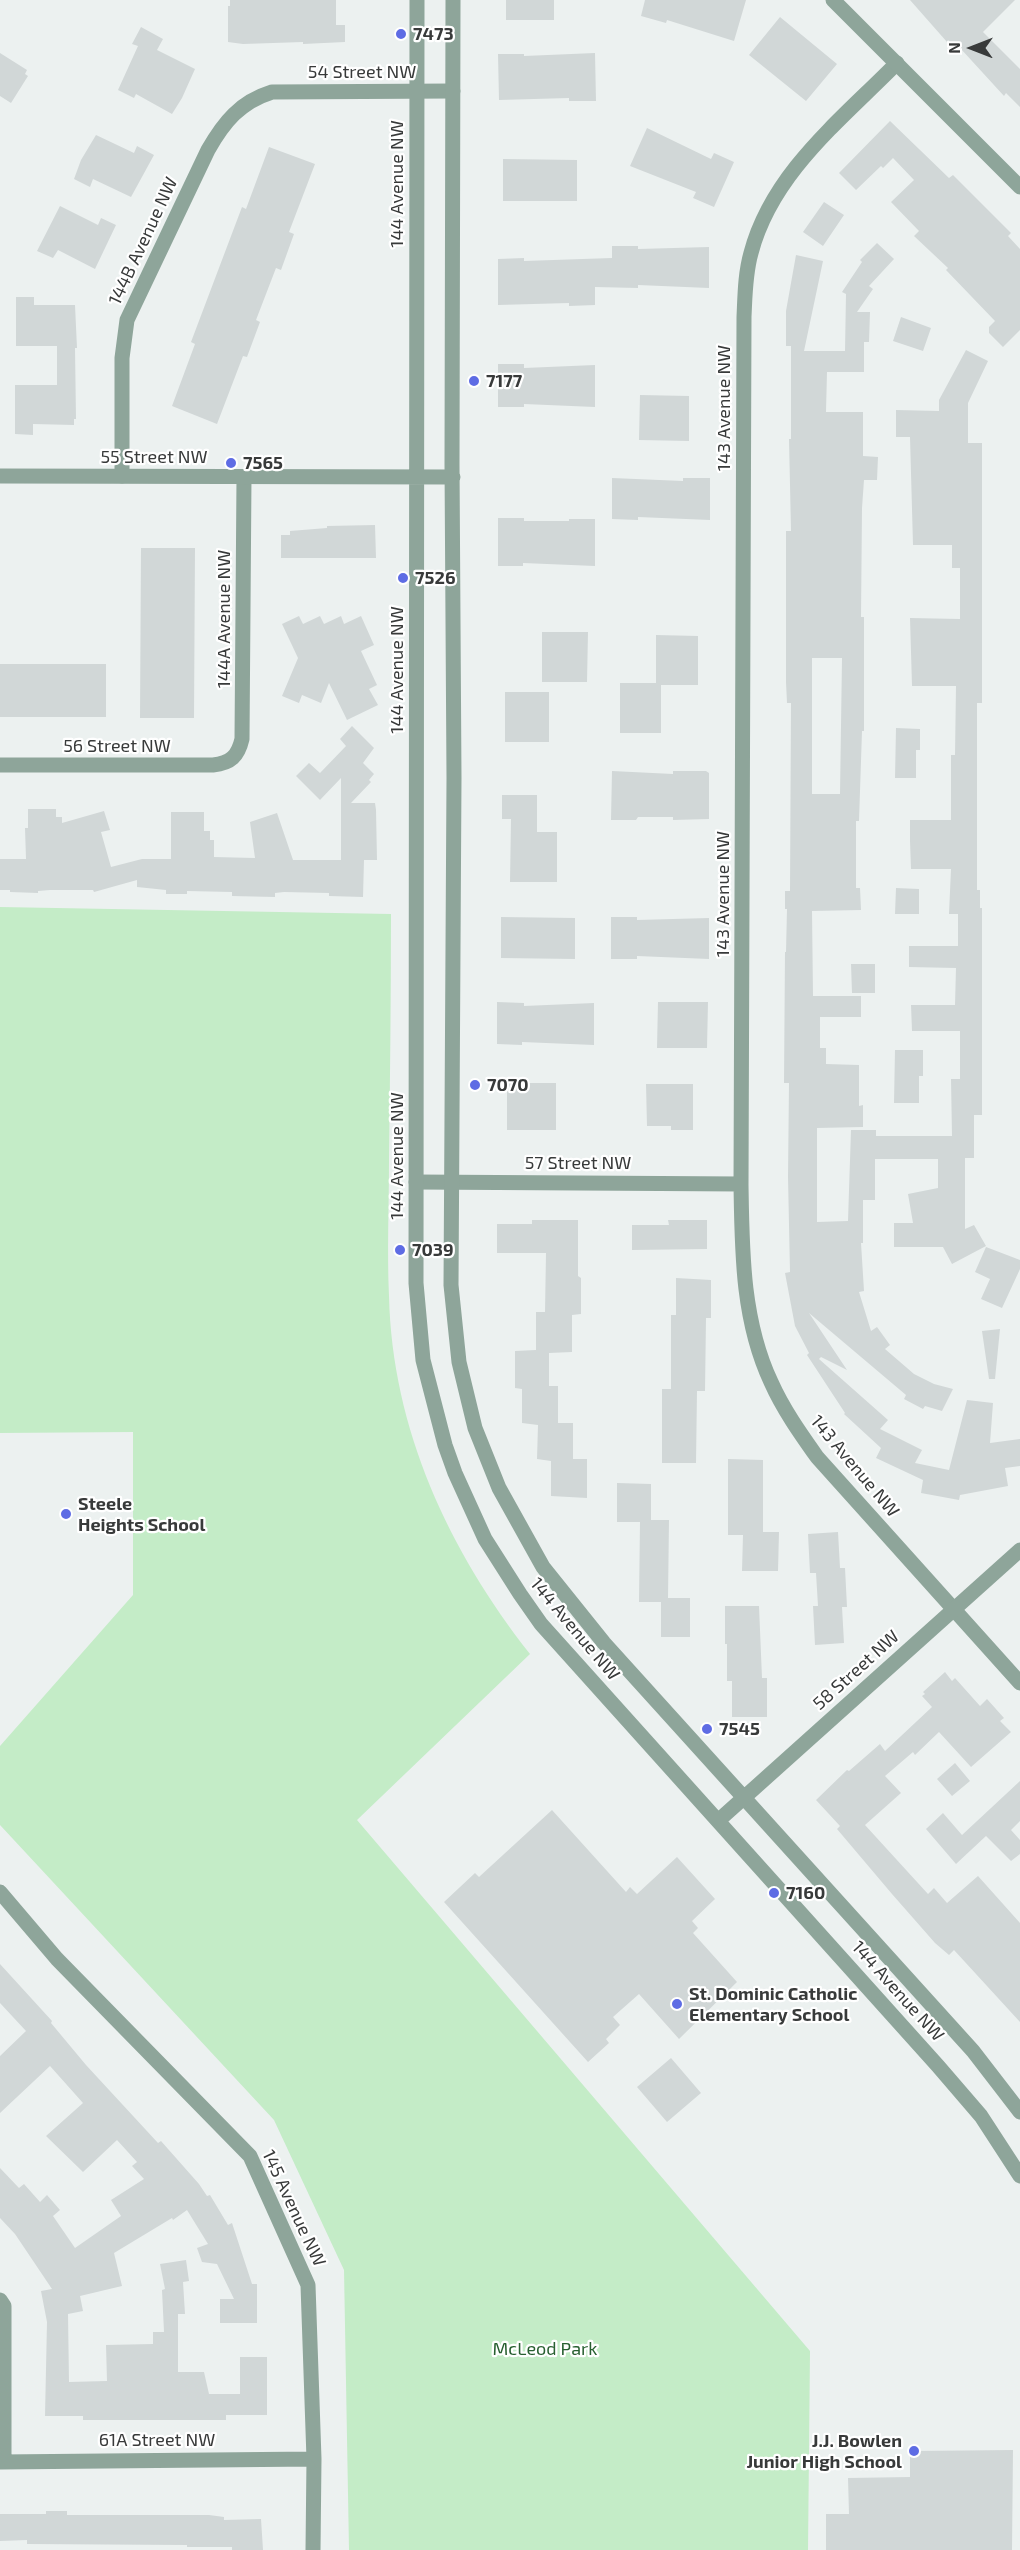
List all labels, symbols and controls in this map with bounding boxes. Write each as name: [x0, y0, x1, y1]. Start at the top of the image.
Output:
north arrow: [942, 18, 1002, 78]
place label: 7473: [413, 23, 454, 45]
marker: 7473: [394, 27, 408, 41]
text: N: [944, 42, 963, 54]
street label: 54 Street NW: [308, 61, 416, 83]
street label: 144 Avenue NW: [386, 120, 408, 248]
street label: 144B Avenue NW: [104, 174, 182, 308]
street label: 143 Avenue NW: [713, 345, 735, 471]
place label: 7177: [486, 370, 522, 392]
marker: 7177: [467, 374, 481, 388]
street label: 55 Street NW: [100, 446, 208, 468]
place label: 7565: [243, 452, 283, 474]
marker: 7565: [224, 456, 238, 470]
street label: 144A Avenue NW: [213, 550, 235, 688]
place label: 7526: [415, 567, 456, 589]
marker: 7526: [396, 571, 410, 585]
street label: 144 Avenue NW: [386, 606, 408, 734]
street label: 56 Street NW: [63, 735, 171, 757]
street label: 143 Avenue NW: [712, 831, 734, 957]
place label: 7070: [487, 1074, 529, 1096]
marker: 7070: [468, 1078, 482, 1092]
street label: 144 Avenue NW: [386, 1092, 408, 1220]
street label: 57 Street NW: [525, 1152, 631, 1174]
place label: 7039: [412, 1239, 454, 1261]
marker: 7039: [393, 1243, 407, 1257]
street label: 143 Avenue NW: [806, 1411, 904, 1521]
place label: Steele Heights School: [78, 1493, 205, 1536]
marker: Steele Heights School: [59, 1507, 73, 1521]
street label: 144 Avenue NW: [526, 1573, 624, 1685]
street label: 58 Street NW: [809, 1626, 903, 1714]
place label: 7545: [719, 1718, 760, 1740]
marker: 7545: [700, 1722, 714, 1736]
place label: 7160: [786, 1882, 825, 1904]
marker: 7160: [767, 1886, 781, 1900]
street label: 144 Avenue NW: [847, 1936, 949, 2046]
place label: St. Dominic Catholic Elementary School: [689, 1983, 857, 2026]
marker: St. Dominic Catholic Elementary School: [670, 1997, 684, 2011]
street label: 145 Avenue NW: [258, 2146, 330, 2270]
park label: McLeod Park: [493, 2338, 597, 2360]
street label: 61A Street NW: [99, 2429, 215, 2451]
place label: J.J. Bowlen Junior High School: [746, 2430, 902, 2472]
marker: J.J. Bowlen Junior High School: [907, 2444, 921, 2458]

